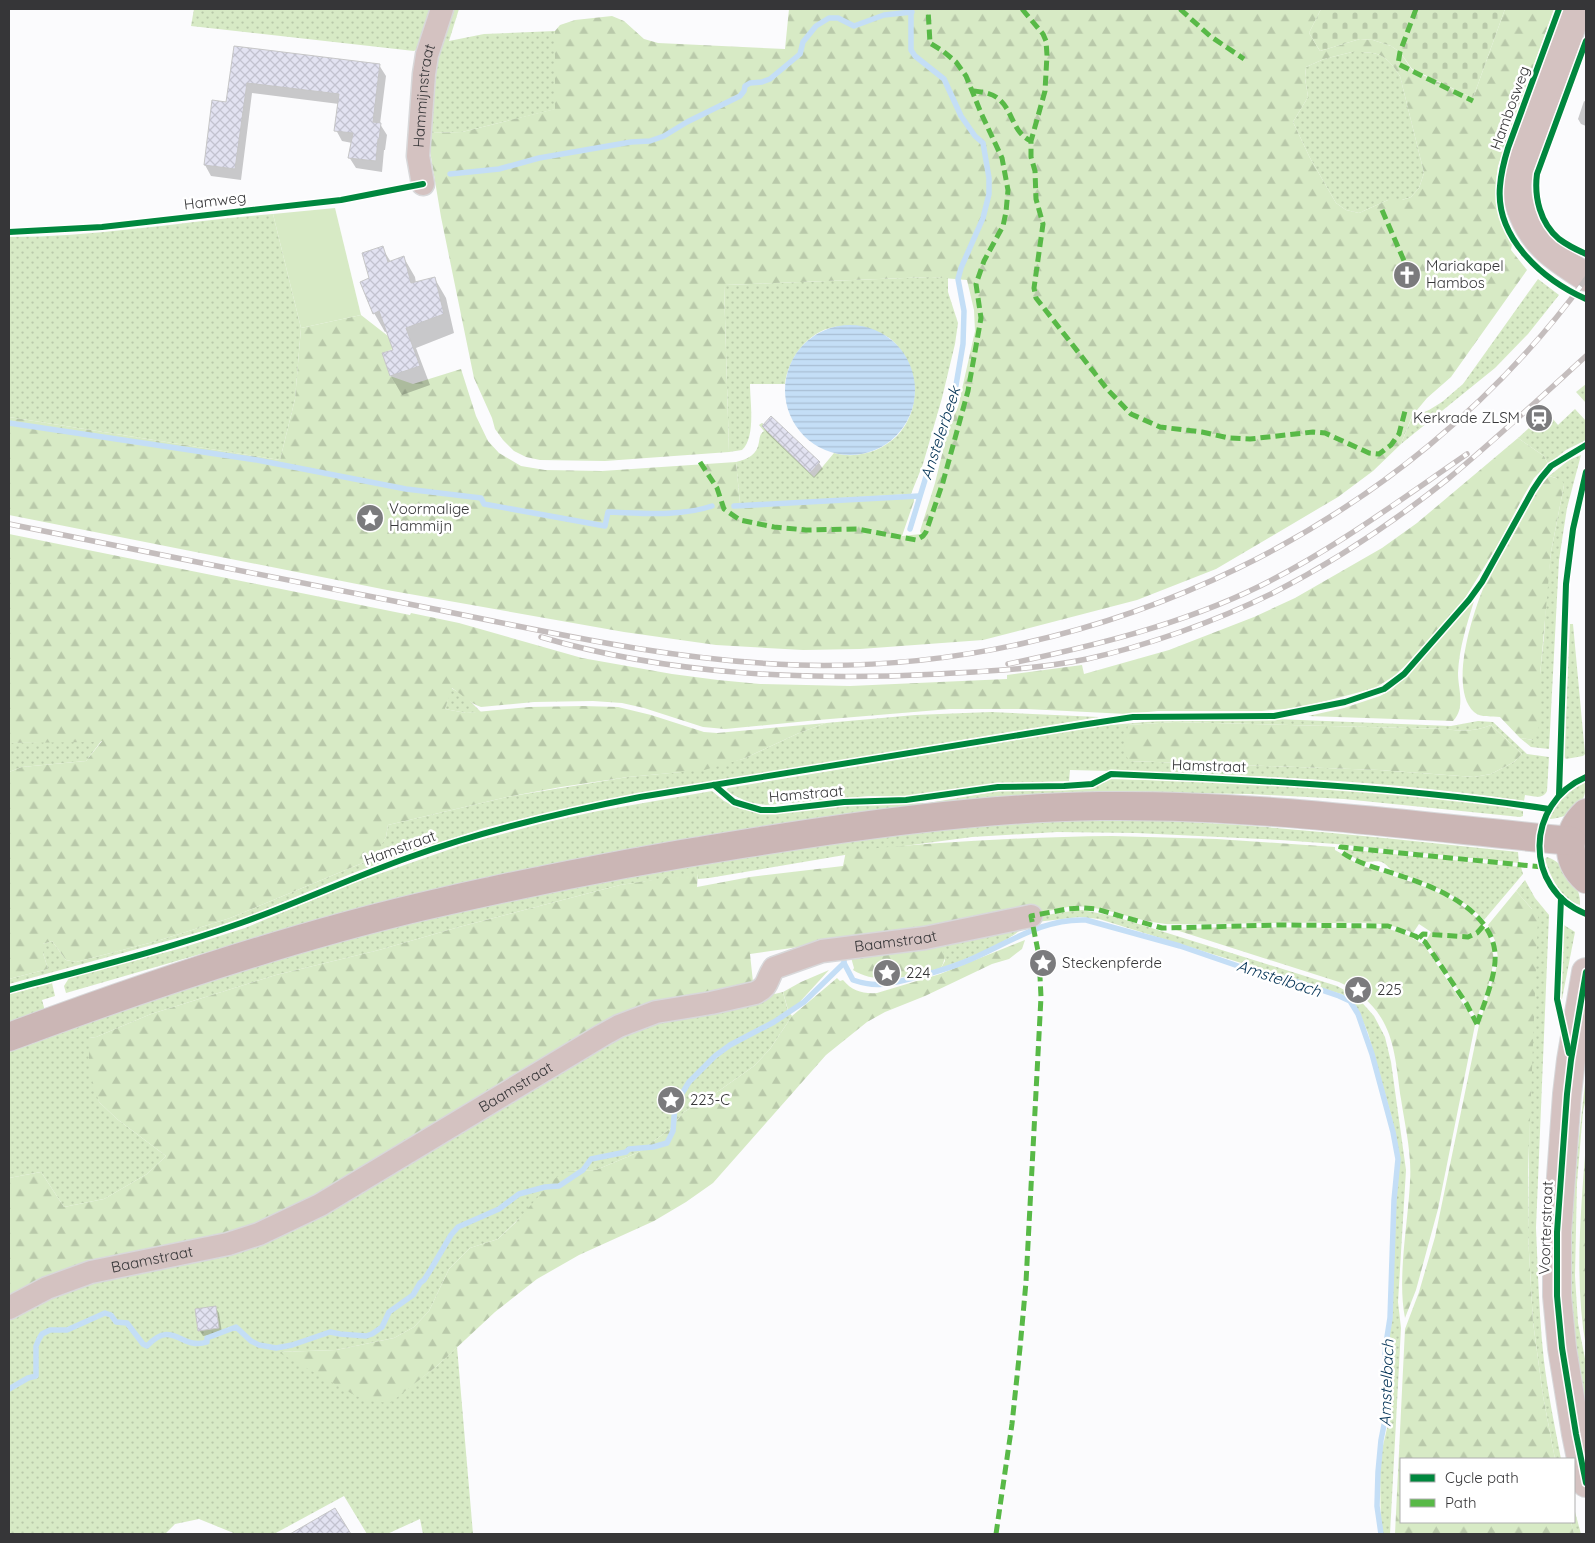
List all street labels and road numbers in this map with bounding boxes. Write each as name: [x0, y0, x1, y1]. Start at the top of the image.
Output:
street label: Hammijnstraat: [409, 41, 439, 148]
street label: Hambosweg: [1486, 63, 1533, 152]
street label: Hamweg: [183, 187, 247, 214]
street label: Hamstraat: [1171, 755, 1247, 776]
street label: Hamstraat: [768, 781, 844, 806]
street label: Hamstraat: [361, 826, 438, 869]
street label: Baamstraat: [853, 926, 938, 956]
street label: Baamstraat: [475, 1057, 556, 1116]
street label: Voorterstraat: [1534, 1181, 1557, 1275]
street label: Baamstraat: [109, 1241, 194, 1277]

